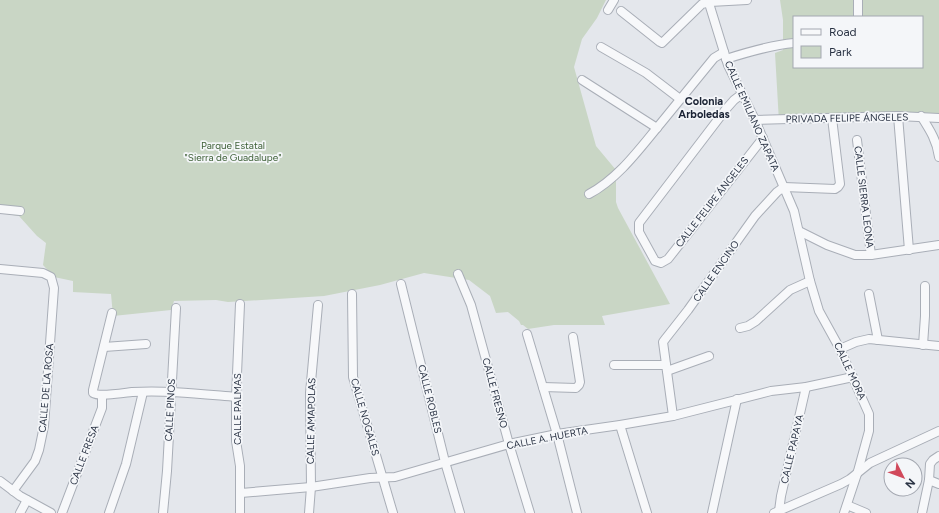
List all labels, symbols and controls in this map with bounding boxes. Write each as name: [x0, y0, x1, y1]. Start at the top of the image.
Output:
legend: [793, 16, 923, 68]
text: Road: [829, 25, 857, 39]
text: Park: [829, 45, 852, 59]
street label: CALLE EMILIANO ZAPATA: [722, 59, 782, 174]
district label: Colonia Arboledas: [678, 95, 730, 121]
street label: PRIVADA FELIPE ÁNGELES: [785, 110, 909, 126]
park label: Parque Estatal "Sierra de Guadalupe": [185, 139, 281, 164]
street label: CALLE SIERRA LEONA: [851, 145, 877, 249]
street label: CALLE FELIPE ÁNGELES: [673, 154, 751, 250]
street label: CALLE ENCINO: [690, 238, 742, 304]
street label: CALLE MORA: [831, 340, 869, 402]
street label: CALLE DE LA ROSA: [36, 343, 56, 433]
street label: CALLE FRESNO: [479, 357, 511, 430]
street label: CALLE ROBLES: [415, 363, 445, 435]
street label: CALLE PALMAS: [231, 373, 244, 445]
street label: CALLE NOGALES: [348, 377, 382, 457]
street label: CALLE PINOS: [162, 378, 178, 442]
street label: CALLE AMAPOLAS: [304, 378, 318, 464]
street label: CALLE PAPAYA: [778, 413, 806, 485]
street label: CALLE FRESA: [67, 423, 101, 487]
street label: CALLE A. HUERTA: [505, 424, 589, 452]
north arrow: [883, 457, 923, 497]
text: N: [902, 476, 918, 491]

